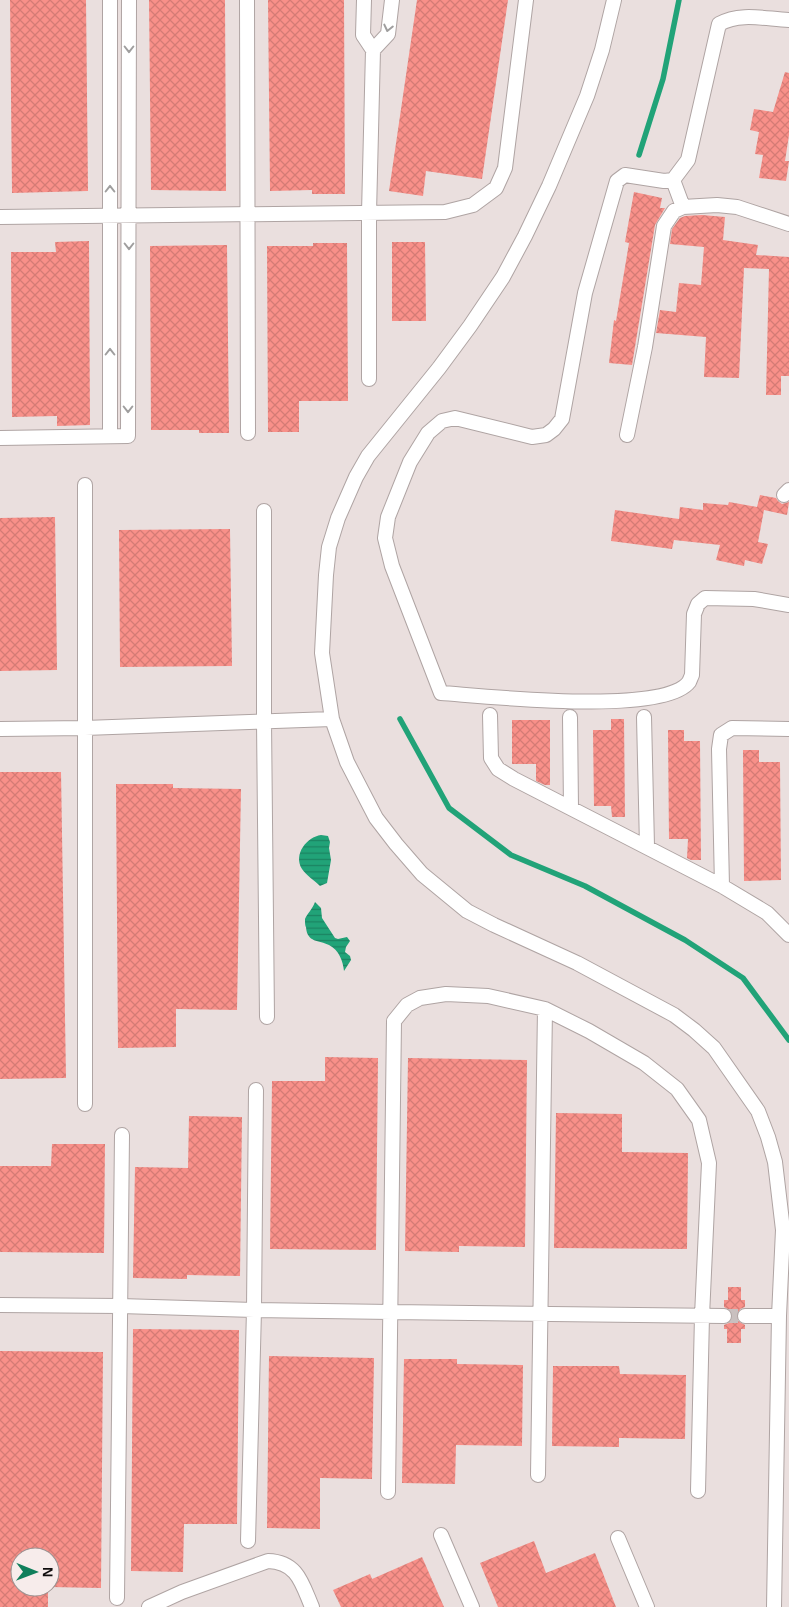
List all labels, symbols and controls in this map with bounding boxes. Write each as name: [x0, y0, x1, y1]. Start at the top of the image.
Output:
one-way arrow: [383, 23, 394, 32]
one-way arrow: [124, 45, 134, 53]
one-way arrow: [105, 185, 115, 193]
one-way arrow: [124, 242, 134, 250]
one-way arrow: [105, 348, 115, 356]
one-way arrow: [123, 405, 133, 413]
north arrow: [10, 1547, 60, 1597]
text: N: [40, 1567, 56, 1577]

